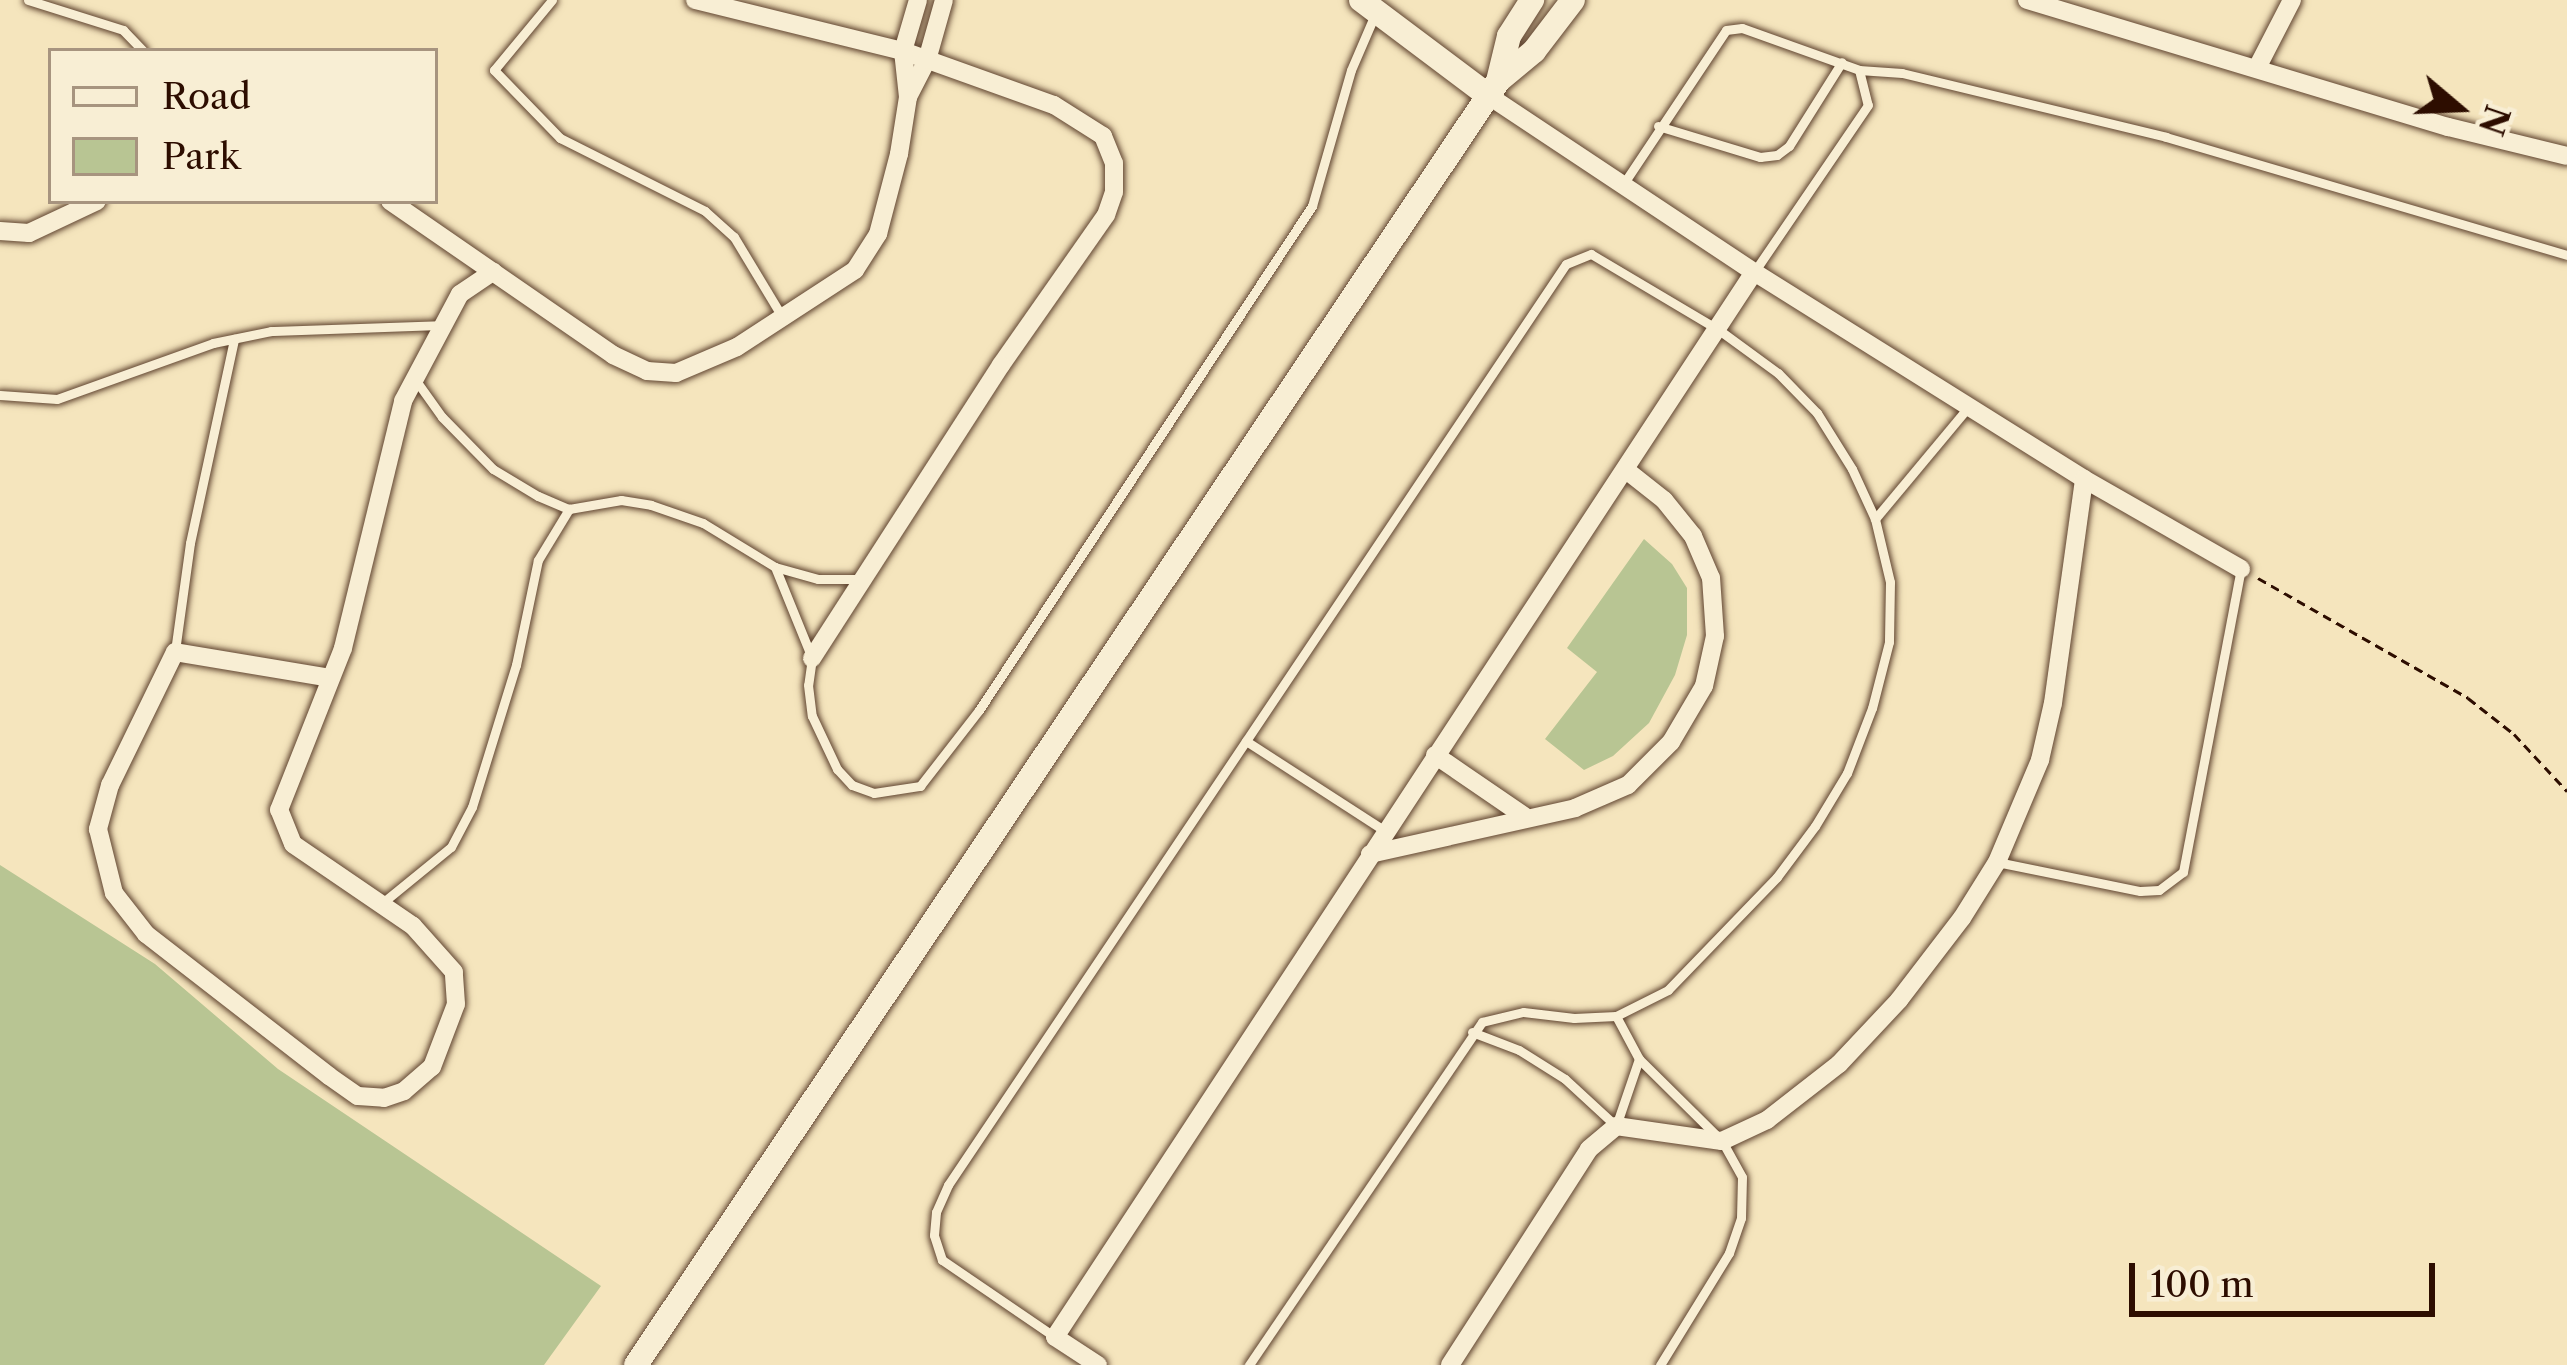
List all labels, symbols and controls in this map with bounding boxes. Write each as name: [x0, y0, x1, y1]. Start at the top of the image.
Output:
legend: [48, 48, 438, 204]
north arrow: [2399, 48, 2519, 168]
text: Road: [162, 74, 251, 118]
text: N: [2469, 100, 2518, 140]
text: Park: [162, 134, 240, 178]
scale bar: [2135, 1239, 2441, 1313]
text: 100 m: [2150, 1262, 2254, 1306]

